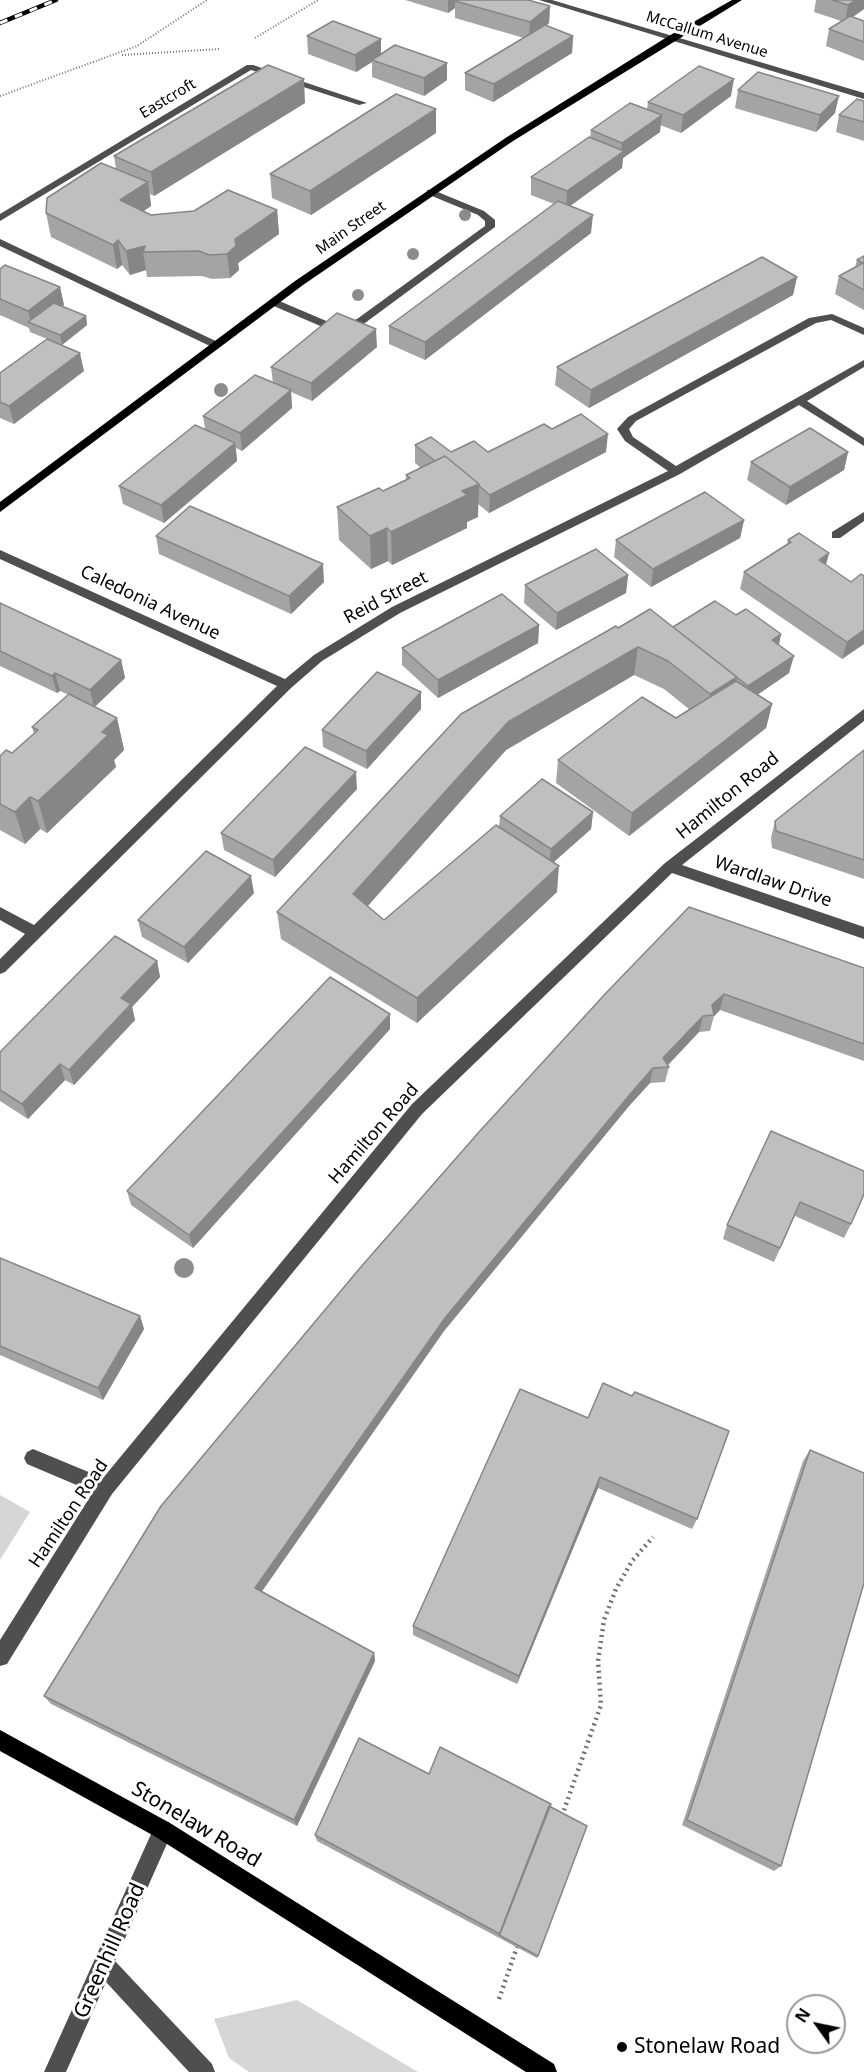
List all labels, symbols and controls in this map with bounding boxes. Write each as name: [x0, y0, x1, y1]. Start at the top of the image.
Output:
street label: McCallum Avenue: [644, 8, 770, 62]
street label: Eastcroft: [137, 75, 199, 123]
street label: Main Street: [313, 197, 389, 259]
street label: Caledonia Avenue: [77, 561, 223, 645]
street label: Reid Street: [340, 567, 432, 629]
street label: Hamilton Road: [672, 748, 784, 844]
street label: Wardlaw Drive: [711, 852, 835, 912]
street label: Hamilton Road: [325, 1079, 423, 1189]
street label: Hamilton Road: [25, 1456, 113, 1572]
street label: Stonelaw Road: [127, 1777, 265, 1873]
street label: Greenhill Road: [69, 1879, 151, 2023]
north arrow: [786, 1994, 846, 2054]
text: N: [790, 2004, 815, 2027]
place label: Stonelaw Road: [634, 2034, 780, 2060]
marker: Stonelaw Road: [615, 2040, 629, 2054]

